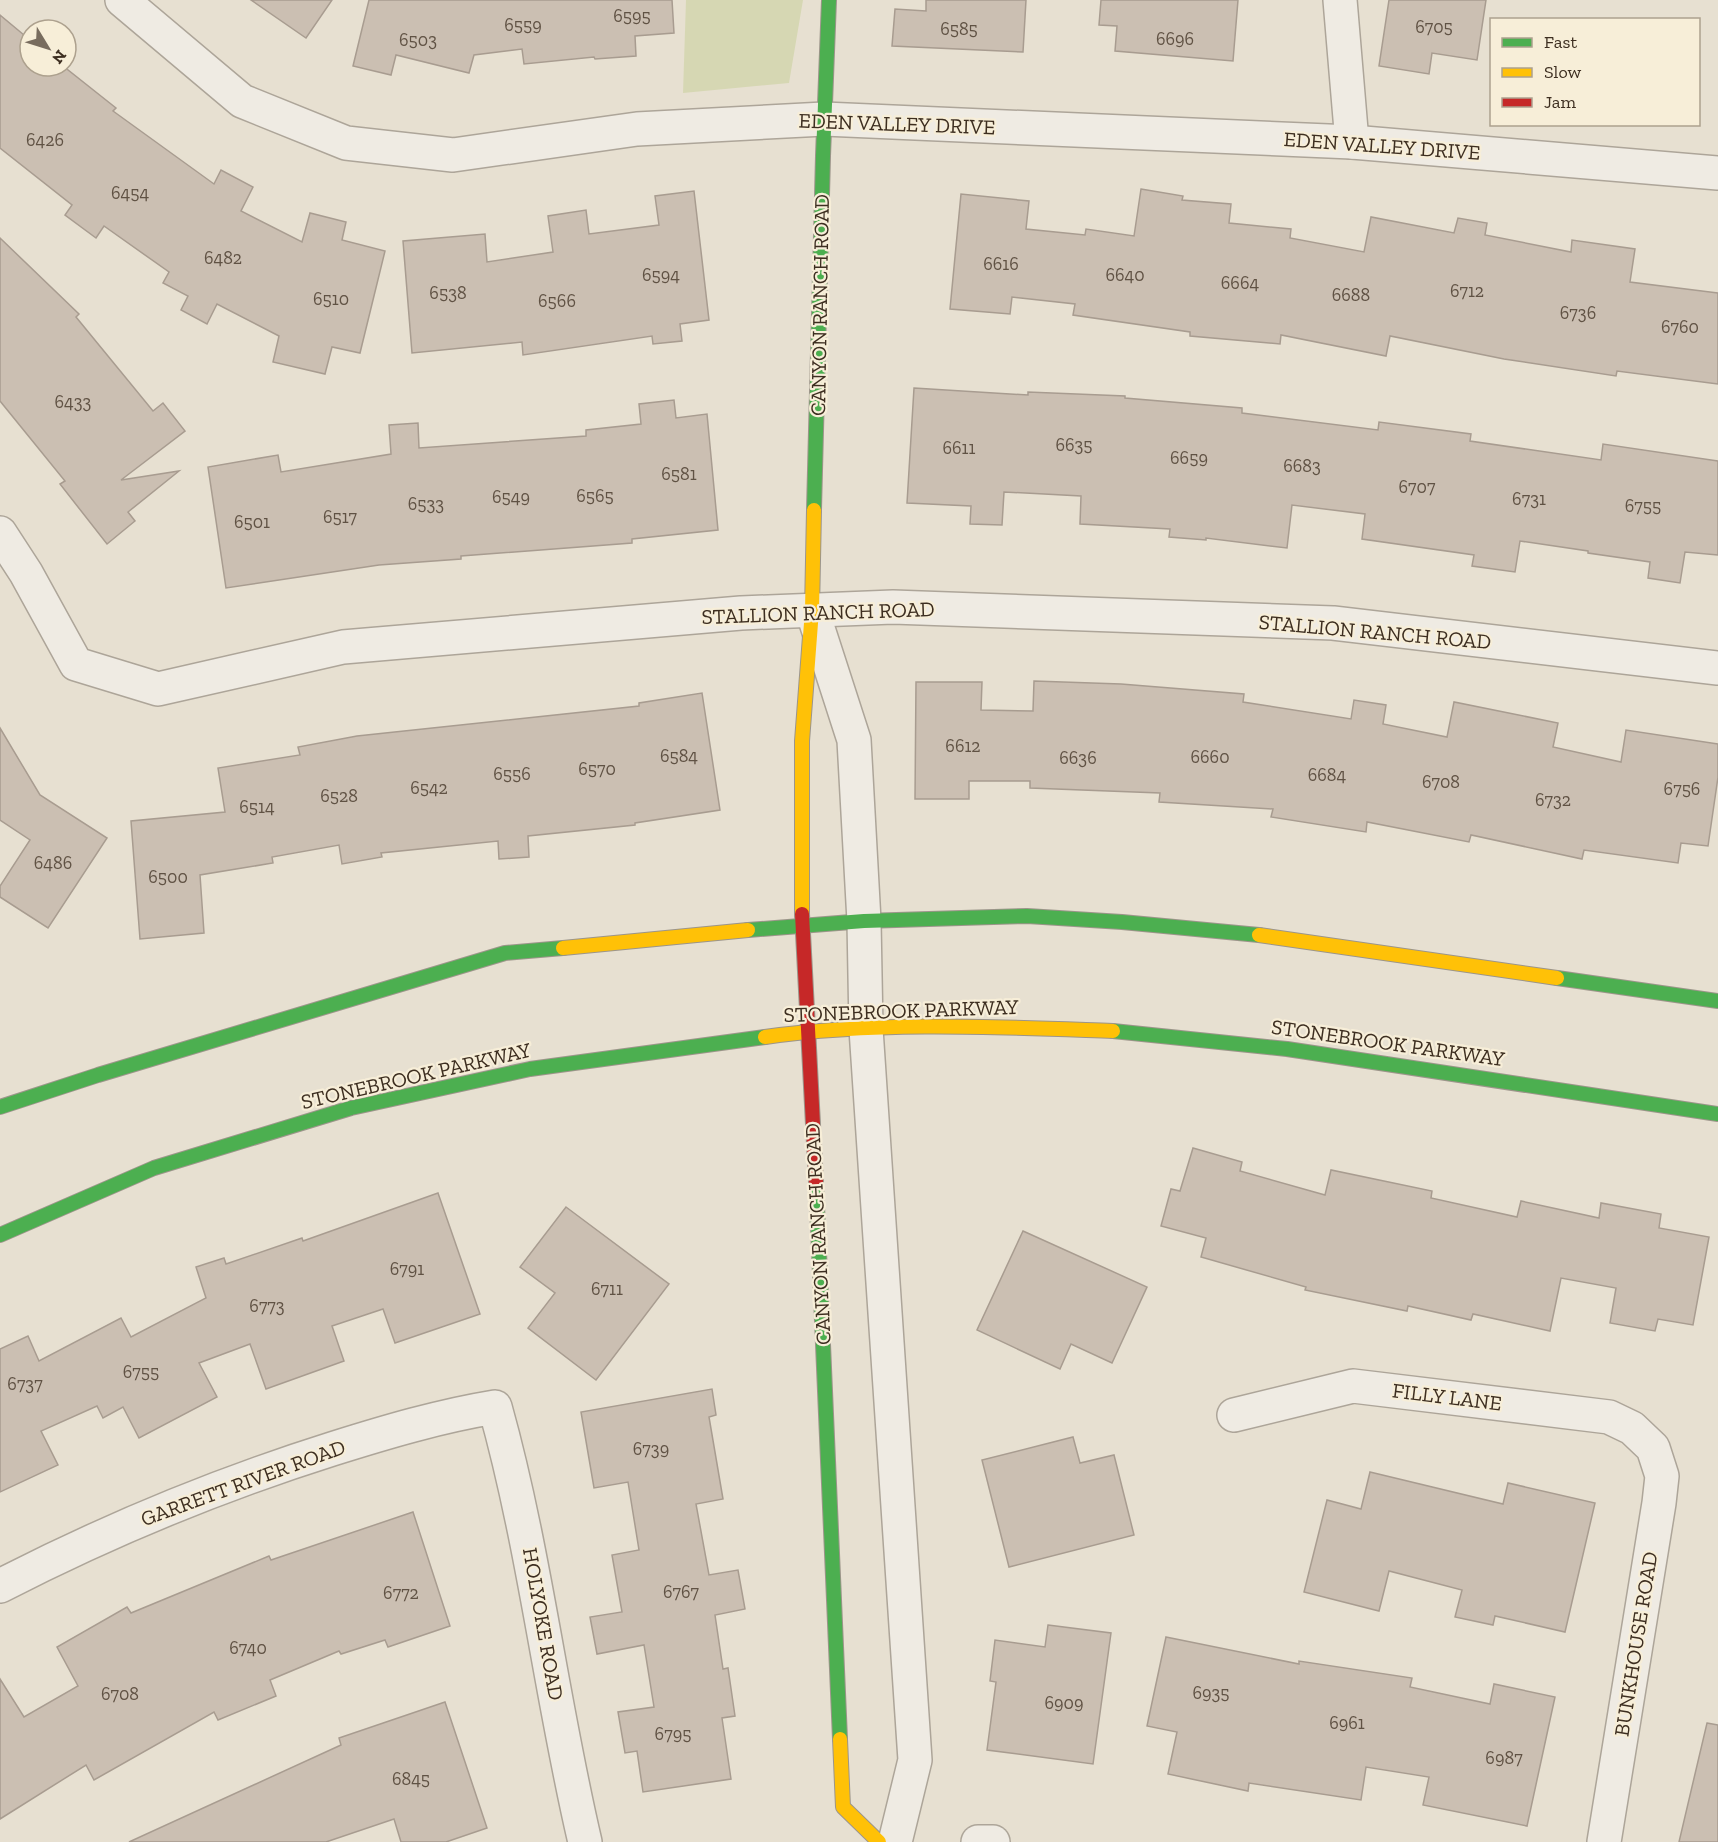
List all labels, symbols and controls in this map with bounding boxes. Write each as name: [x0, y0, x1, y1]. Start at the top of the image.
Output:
house number: 6595: [613, 5, 651, 27]
house number: 6559: [504, 14, 542, 36]
house number: 6705: [1415, 16, 1453, 38]
north arrow: [18, 18, 78, 78]
house number: 6585: [940, 18, 978, 40]
legend: [1490, 18, 1700, 126]
house number: 6696: [1156, 28, 1194, 50]
house number: 6503: [399, 29, 437, 51]
text: Fast: [1544, 31, 1577, 53]
text: N: [48, 46, 71, 68]
text: Slow: [1544, 61, 1581, 83]
text: Jam: [1544, 91, 1576, 113]
street label: EDEN VALLEY DRIVE: [798, 108, 996, 139]
street label: EDEN VALLEY DRIVE: [1283, 126, 1481, 165]
house number: 6426: [26, 129, 64, 151]
house number: 6454: [111, 182, 149, 204]
street label: CANYON RANCH ROAD: [805, 194, 834, 416]
house number: 6482: [204, 247, 242, 269]
house number: 6616: [983, 253, 1019, 275]
house number: 6594: [642, 264, 680, 286]
house number: 6640: [1105, 264, 1145, 286]
house number: 6664: [1221, 272, 1259, 294]
house number: 6712: [1450, 280, 1484, 302]
house number: 6538: [429, 282, 467, 304]
house number: 6688: [1332, 284, 1370, 306]
house number: 6510: [313, 288, 349, 310]
house number: 6566: [538, 290, 576, 312]
house number: 6736: [1560, 302, 1596, 324]
house number: 6760: [1661, 316, 1699, 338]
house number: 6433: [55, 391, 92, 413]
house number: 6635: [1055, 434, 1093, 456]
house number: 6611: [943, 437, 976, 459]
house number: 6659: [1170, 447, 1208, 469]
house number: 6683: [1283, 455, 1321, 477]
house number: 6581: [661, 463, 697, 485]
house number: 6707: [1399, 476, 1436, 498]
house number: 6565: [576, 485, 614, 507]
house number: 6549: [492, 486, 530, 508]
house number: 6731: [1512, 488, 1546, 510]
house number: 6533: [408, 493, 444, 515]
house number: 6755: [1625, 495, 1661, 517]
house number: 6517: [323, 506, 357, 528]
house number: 6501: [234, 511, 270, 533]
street label: STALLION RANCH ROAD: [701, 596, 935, 629]
street label: STALLION RANCH ROAD: [1258, 609, 1492, 654]
house number: 6612: [945, 735, 981, 757]
house number: 6584: [660, 745, 698, 767]
house number: 6660: [1190, 746, 1230, 768]
house number: 6636: [1059, 747, 1097, 769]
house number: 6570: [578, 758, 616, 780]
house number: 6556: [493, 763, 531, 785]
house number: 6684: [1308, 764, 1347, 786]
house number: 6708: [1422, 771, 1460, 793]
house number: 6542: [410, 777, 448, 799]
house number: 6756: [1664, 778, 1700, 800]
house number: 6528: [320, 785, 358, 807]
house number: 6732: [1535, 789, 1571, 811]
house number: 6514: [239, 796, 275, 818]
house number: 6486: [34, 852, 72, 874]
house number: 6500: [148, 866, 188, 888]
street label: STONEBROOK PARKWAY: [783, 994, 1019, 1027]
street label: STONEBROOK PARKWAY: [1270, 1014, 1506, 1071]
street label: STONEBROOK PARKWAY: [299, 1037, 533, 1114]
street label: CANYON RANCH ROAD: [799, 1123, 836, 1346]
house number: 6791: [390, 1258, 424, 1280]
house number: 6711: [591, 1278, 623, 1300]
house number: 6773: [249, 1295, 285, 1317]
house number: 6755: [123, 1361, 159, 1383]
house number: 6737: [7, 1373, 43, 1395]
street label: FILLY LANE: [1391, 1377, 1503, 1416]
street label: GARRETT RIVER ROAD: [137, 1434, 349, 1531]
house number: 6739: [633, 1438, 669, 1460]
street label: HOLYOKE ROAD: [518, 1546, 569, 1702]
street label: BUNKHOUSE ROAD: [1609, 1550, 1662, 1738]
house number: 6767: [663, 1581, 700, 1603]
house number: 6772: [383, 1582, 419, 1604]
house number: 6740: [229, 1637, 267, 1659]
house number: 6935: [1192, 1682, 1230, 1704]
house number: 6708: [101, 1683, 139, 1705]
house number: 6909: [1044, 1692, 1084, 1714]
house number: 6961: [1329, 1712, 1365, 1734]
house number: 6795: [655, 1723, 691, 1745]
house number: 6987: [1485, 1747, 1523, 1769]
house number: 6845: [392, 1768, 430, 1790]

